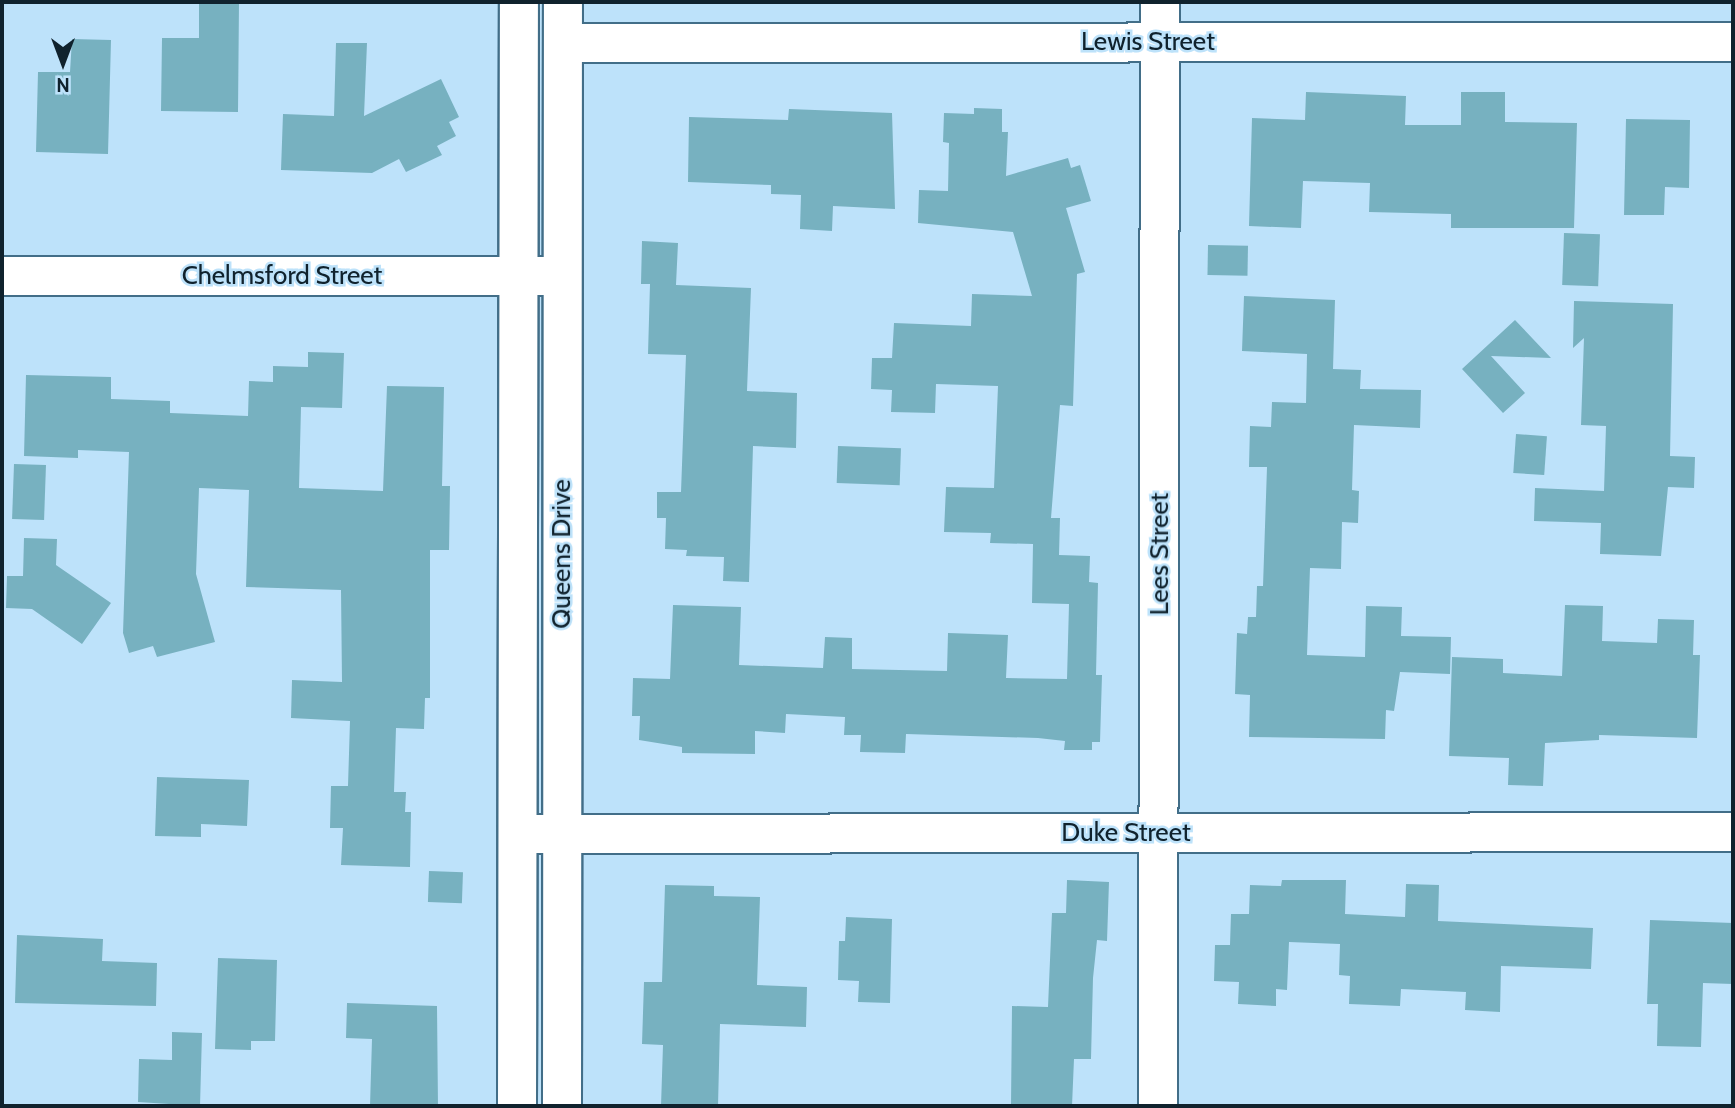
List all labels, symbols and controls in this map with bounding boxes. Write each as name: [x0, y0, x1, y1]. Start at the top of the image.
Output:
street label: Lewis Street: [1081, 26, 1215, 58]
north arrow: [28, 28, 98, 98]
text: N: [56, 73, 70, 96]
street label: Chelmsford Street: [182, 260, 382, 292]
street label: Queens Drive: [546, 479, 578, 629]
street label: Lees Street: [1144, 493, 1176, 615]
street label: Duke Street: [1061, 817, 1191, 849]

